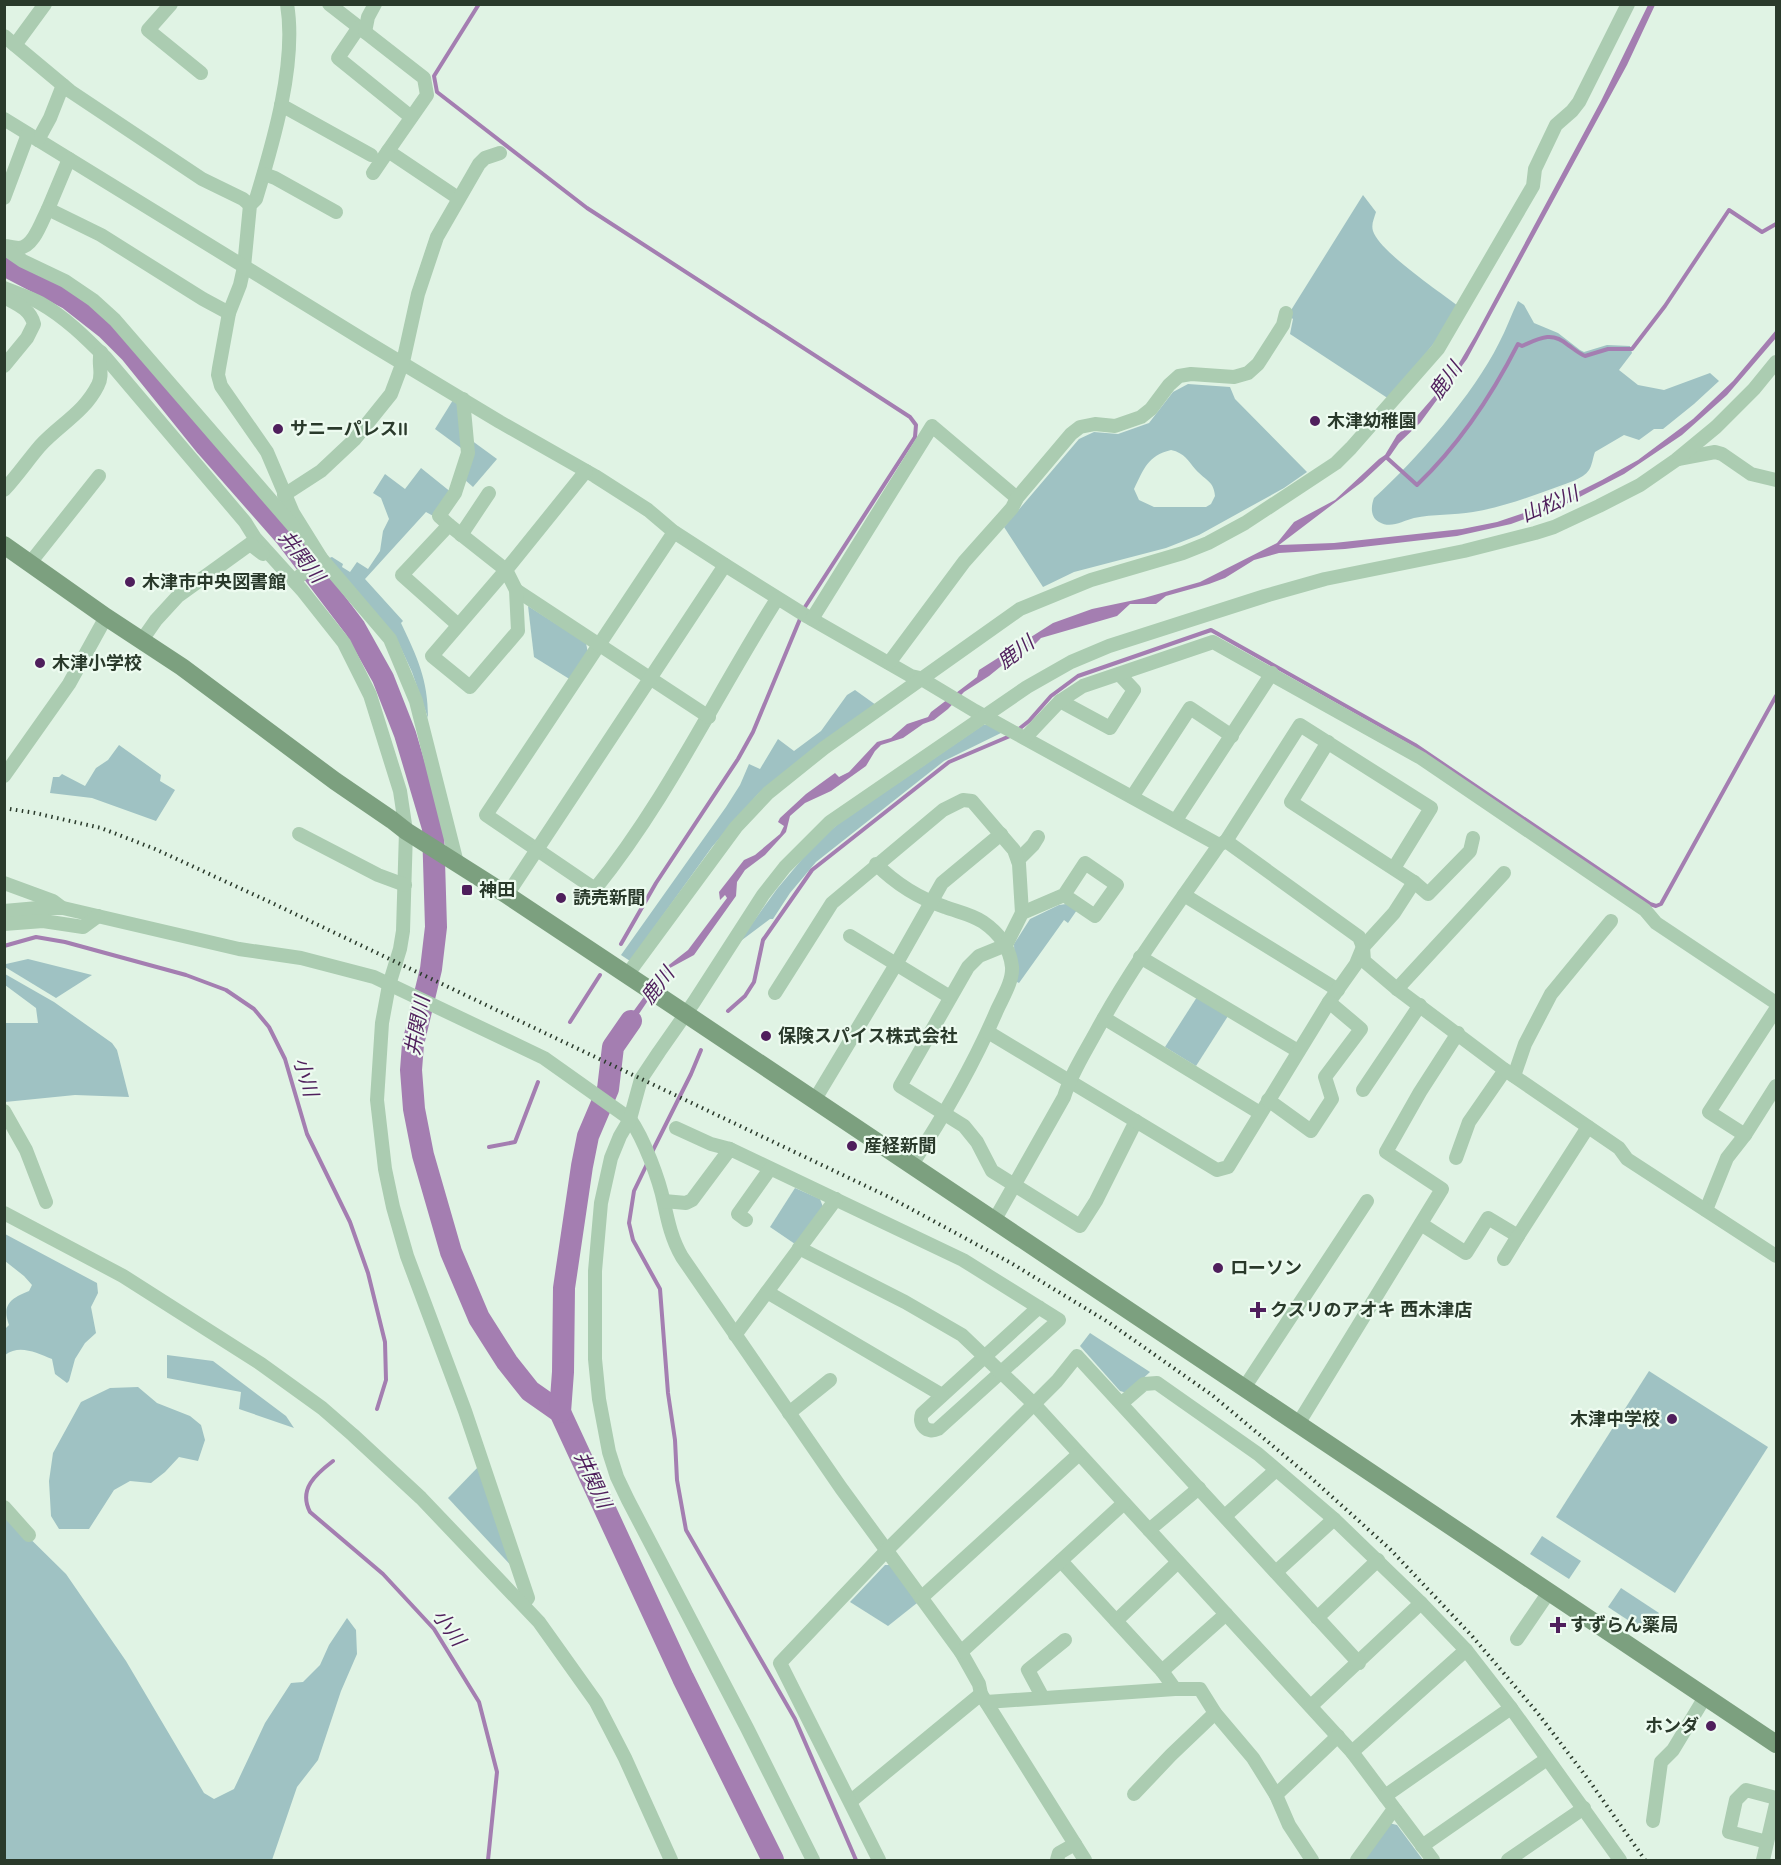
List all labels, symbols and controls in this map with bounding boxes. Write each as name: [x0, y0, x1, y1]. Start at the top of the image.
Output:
water label: 鹿川: [1425, 356, 1469, 404]
place label: 木津幼稚園: [1327, 410, 1417, 432]
marker: 木津幼稚園: [1308, 414, 1322, 428]
place label: サニーパレスII: [290, 418, 408, 440]
marker: サニーパレスII: [271, 422, 285, 436]
water label: 山松川: [1518, 481, 1584, 528]
water label: 井関川: [273, 526, 330, 590]
place label: 木津市中央図書館: [142, 571, 286, 593]
marker: 木津市中央図書館: [123, 575, 137, 589]
water label: 鹿川: [993, 630, 1041, 675]
place label: 木津小学校: [52, 652, 142, 674]
marker: 木津小学校: [33, 656, 47, 670]
place label: 神田: [479, 879, 515, 901]
marker: 神田: [460, 883, 474, 897]
place label: 読売新聞: [573, 887, 645, 909]
marker: 読売新聞: [554, 891, 568, 905]
water label: 鹿川: [636, 961, 681, 1009]
water label: 井関川: [401, 992, 435, 1058]
place label: 保険スパイス株式会社: [778, 1025, 957, 1047]
marker: 保険スパイス株式会社: [759, 1029, 773, 1043]
water label: 小川: [288, 1054, 323, 1102]
place label: 産経新聞: [864, 1135, 936, 1157]
marker: 産経新聞: [845, 1139, 859, 1153]
place label: ローソン: [1230, 1257, 1302, 1279]
marker: ローソン: [1211, 1261, 1225, 1275]
place label: クスリのアオキ 西木津店: [1270, 1299, 1472, 1321]
marker: クスリのアオキ 西木津店: [1251, 1303, 1265, 1317]
place label: 木津中学校: [1570, 1408, 1660, 1430]
marker: 木津中学校: [1665, 1412, 1679, 1426]
water label: 井関川: [568, 1448, 616, 1514]
water label: 小川: [427, 1605, 471, 1653]
place label: すずらん薬局: [1570, 1614, 1678, 1636]
marker: すずらん薬局: [1551, 1618, 1565, 1632]
place label: ホンダ: [1645, 1715, 1699, 1737]
marker: ホンダ: [1704, 1719, 1718, 1733]

